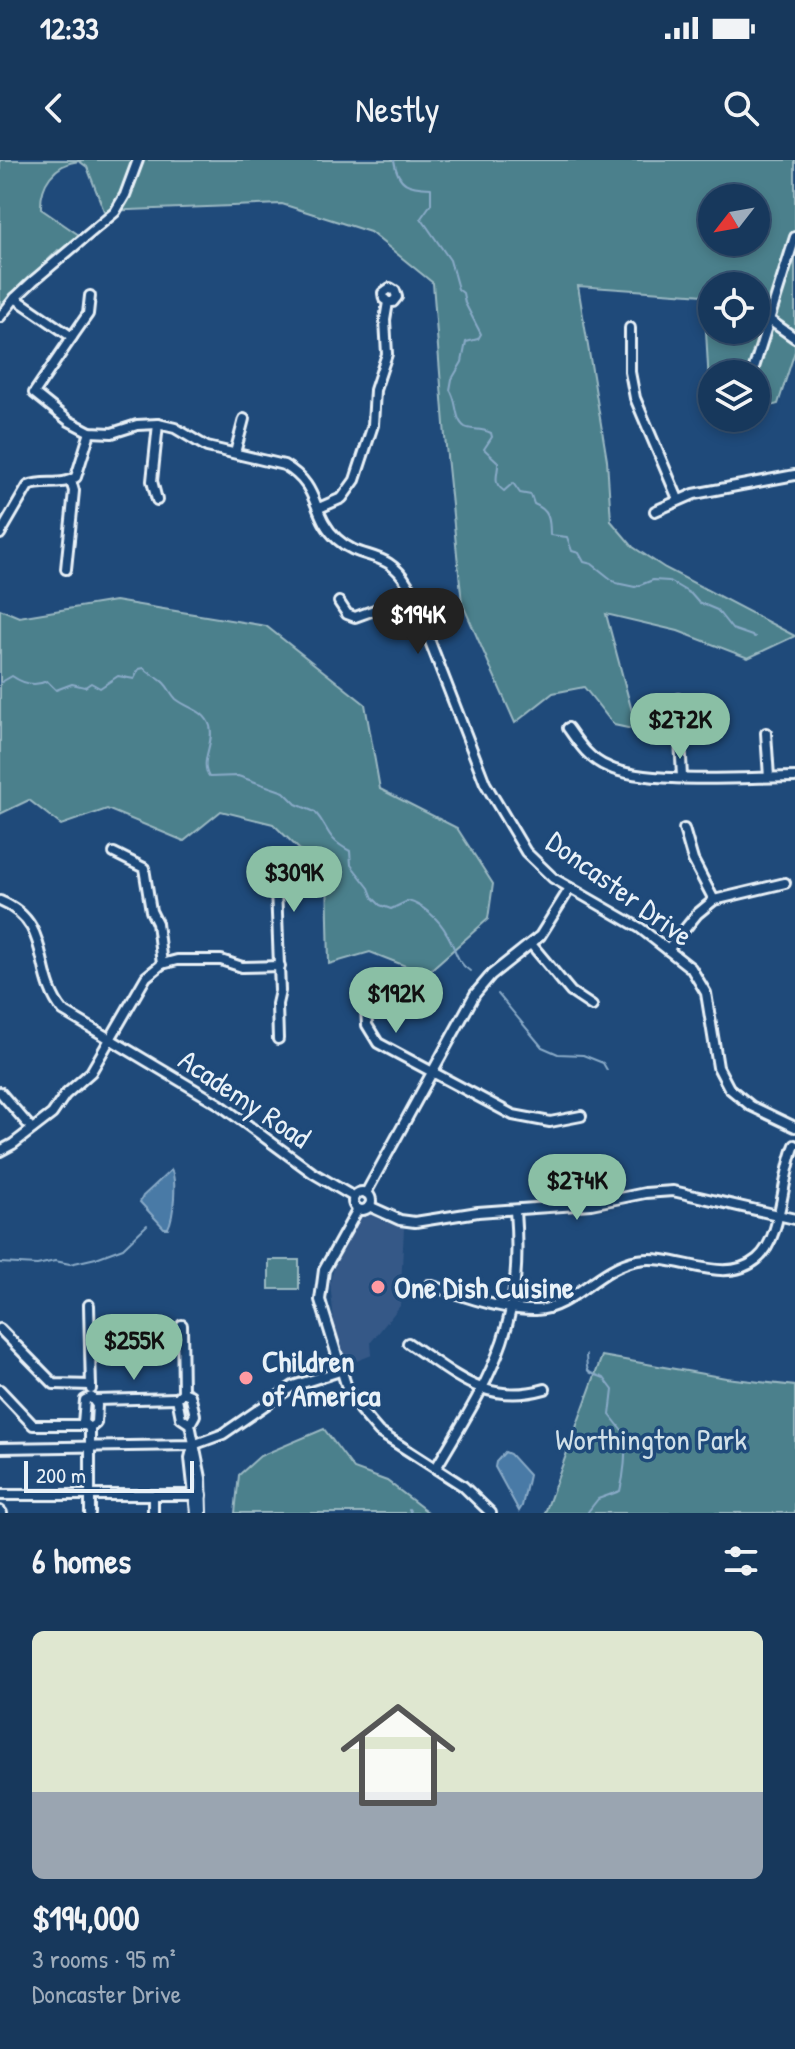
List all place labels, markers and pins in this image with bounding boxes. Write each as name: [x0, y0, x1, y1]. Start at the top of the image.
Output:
pin: $194K: [362, 588, 474, 656]
pin: $272K: [624, 693, 736, 761]
pin: $309K: [238, 846, 350, 914]
pin: $192K: [340, 967, 452, 1035]
pin: $274K: [521, 1154, 633, 1222]
place label: One Dish Cuisine: [394, 1267, 574, 1307]
marker: One Dish Cuisine: [369, 1278, 387, 1296]
pin: $255K: [78, 1314, 190, 1382]
place label: Children of America: [262, 1341, 381, 1415]
marker: Children of America: [237, 1369, 255, 1387]

